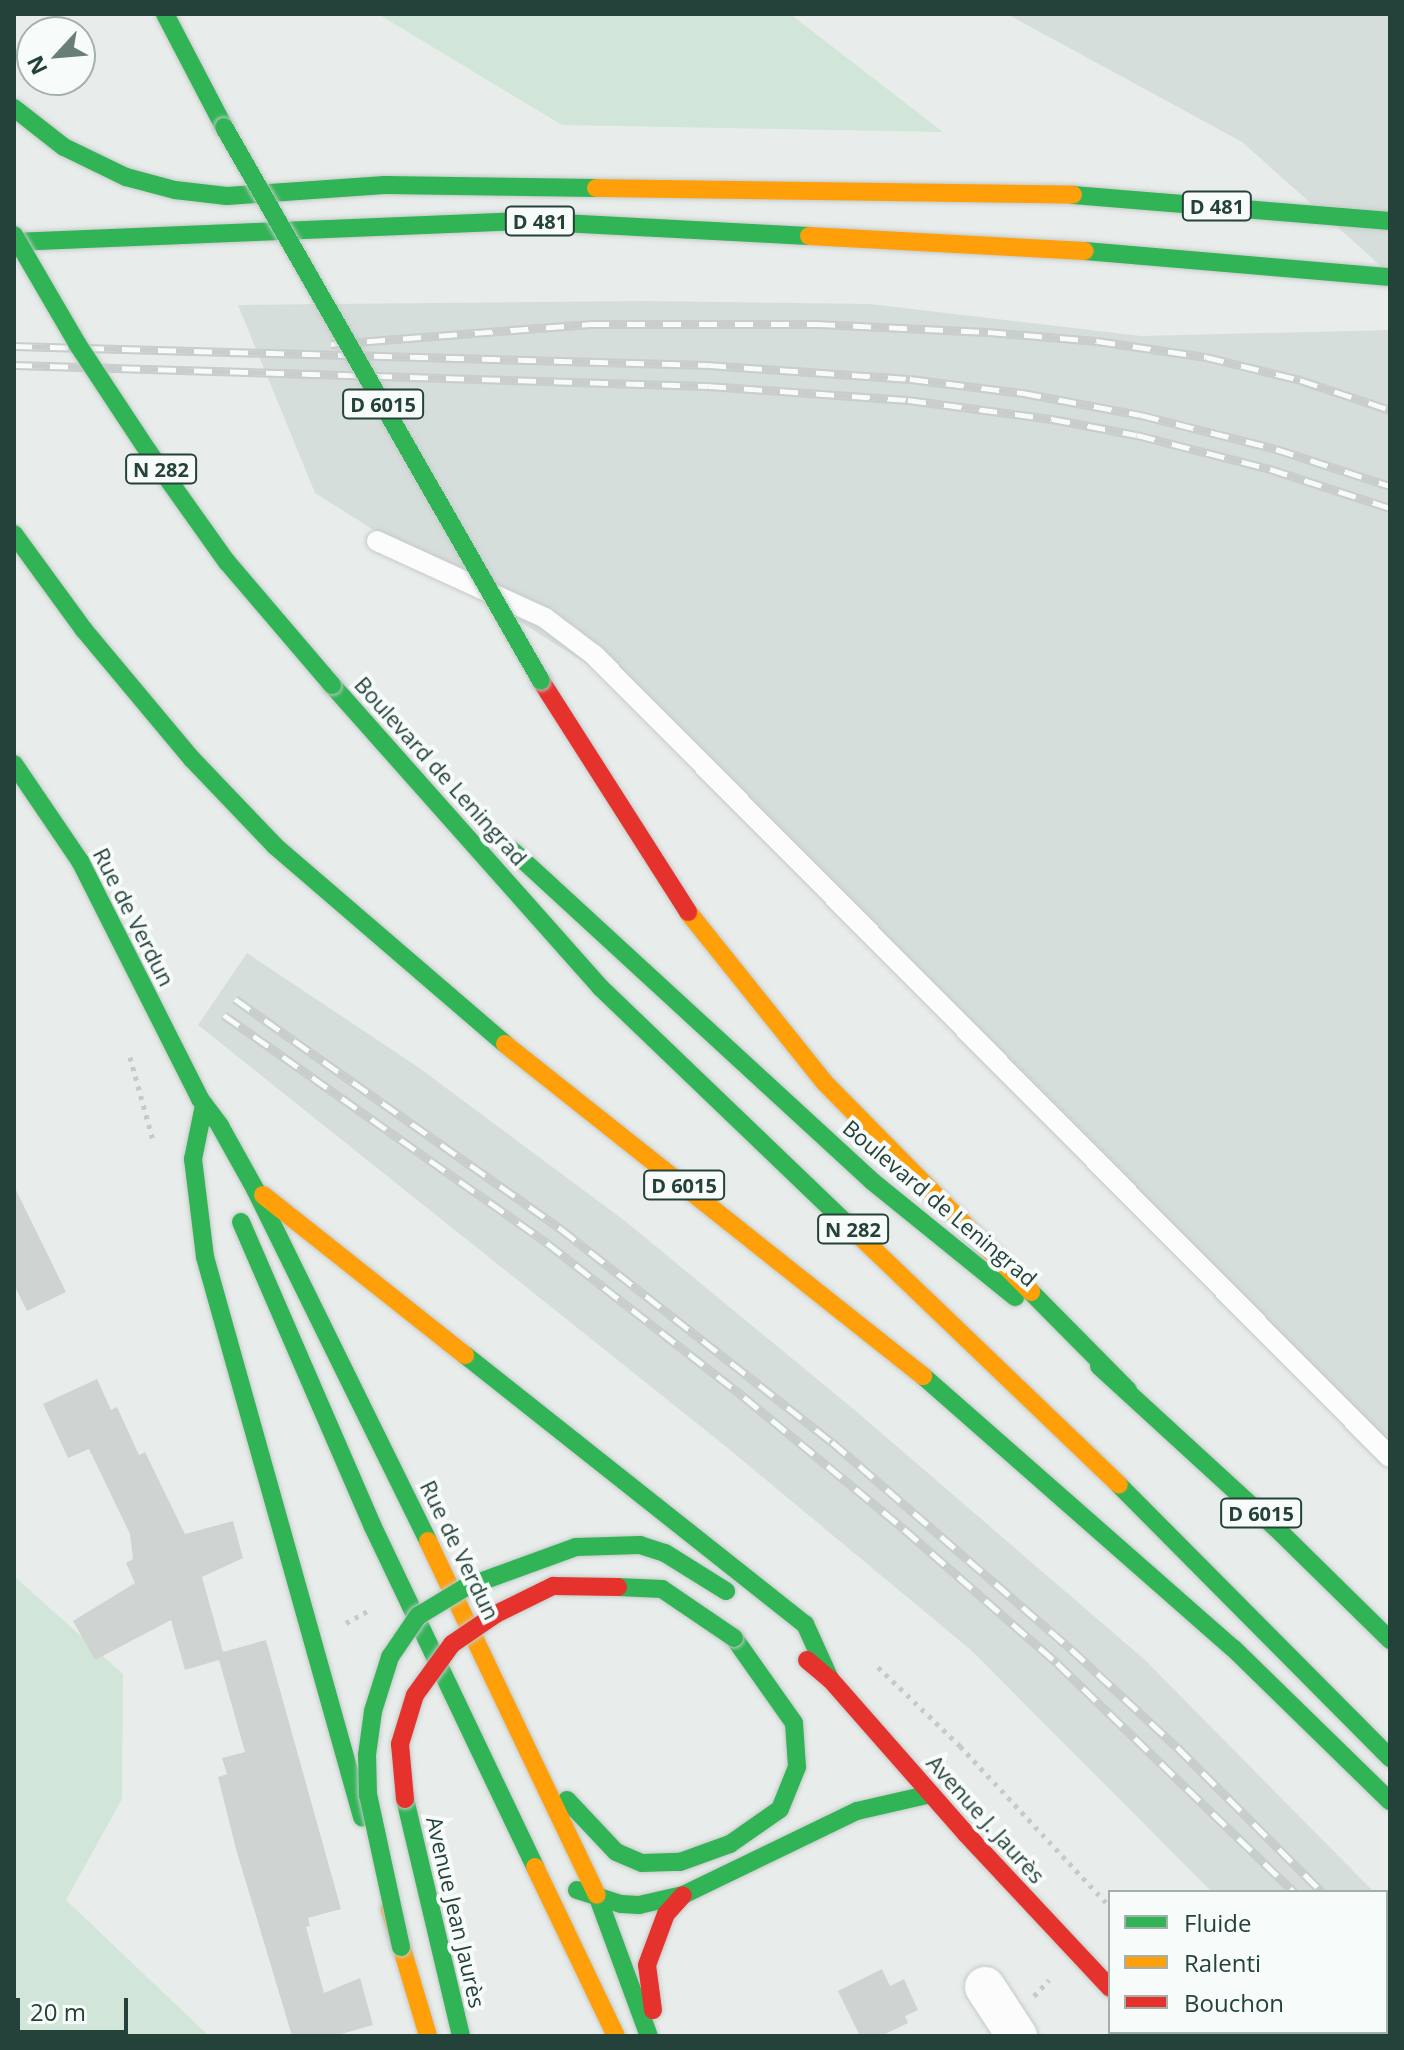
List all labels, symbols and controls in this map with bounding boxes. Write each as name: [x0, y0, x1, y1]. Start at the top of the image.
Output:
north arrow: [16, 16, 96, 96]
text: N: [19, 51, 54, 80]
road number: D 481: [1181, 190, 1253, 222]
road number: D 481: [504, 205, 576, 237]
road number: D 6015: [341, 388, 425, 420]
road number: N 282: [125, 453, 197, 485]
street label: Boulevard de Leningrad: [349, 671, 533, 871]
street label: Rue de Verdun: [88, 843, 180, 991]
street label: Boulevard de Leningrad: [838, 1114, 1042, 1292]
road number: D 6015: [642, 1169, 726, 1201]
road number: N 282: [817, 1213, 889, 1245]
street label: Rue de Verdun: [415, 1476, 505, 1624]
road number: D 6015: [1219, 1497, 1303, 1529]
street label: Avenue J. Jaurès: [922, 1750, 1050, 1888]
street label: Avenue Jean Jaurès: [421, 1814, 491, 2010]
legend: [1108, 1890, 1388, 2034]
text: Fluide: [1184, 1906, 1251, 1939]
text: Ralenti: [1184, 1946, 1261, 1979]
scale bar: [20, 1982, 132, 2032]
text: Bouchon: [1184, 1986, 1284, 2019]
text: 20 m: [30, 1995, 86, 2028]

